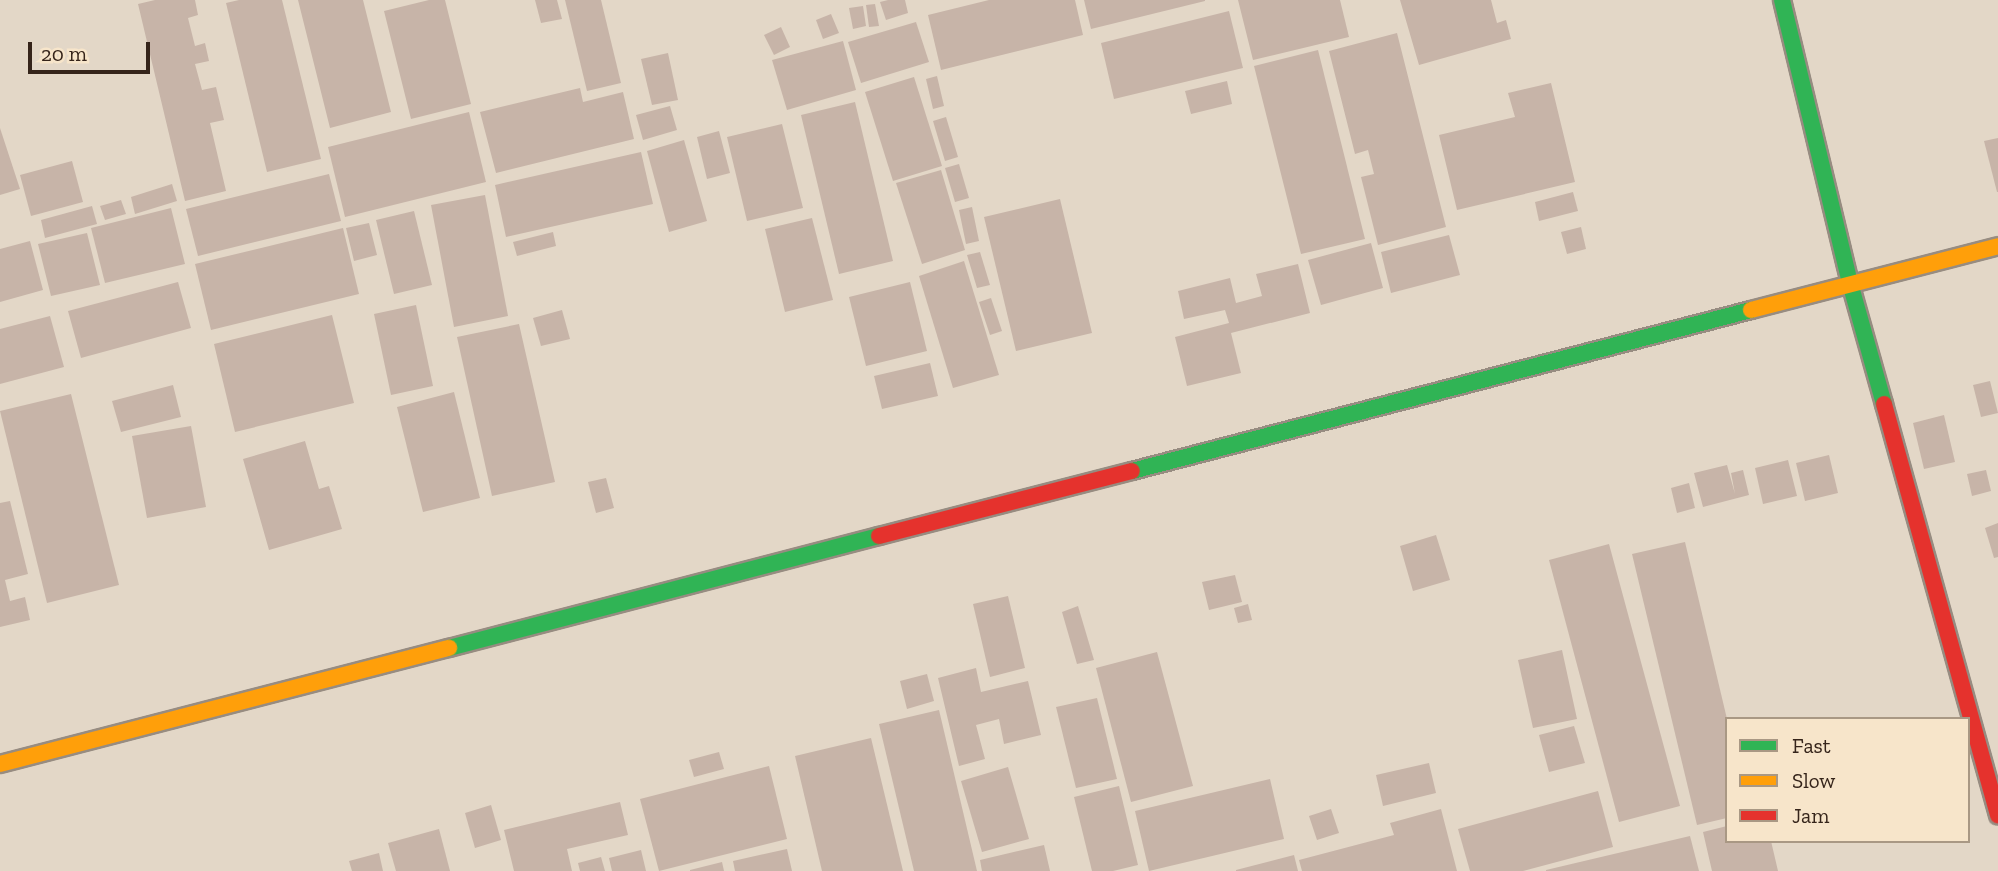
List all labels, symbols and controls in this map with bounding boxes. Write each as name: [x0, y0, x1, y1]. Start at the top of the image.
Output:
scale bar: [32, 28, 154, 72]
text: 20 m: [41, 41, 87, 66]
legend: [1725, 717, 1970, 843]
text: Fast: [1792, 733, 1831, 758]
text: Slow: [1792, 768, 1835, 793]
text: Jam: [1792, 803, 1829, 828]

